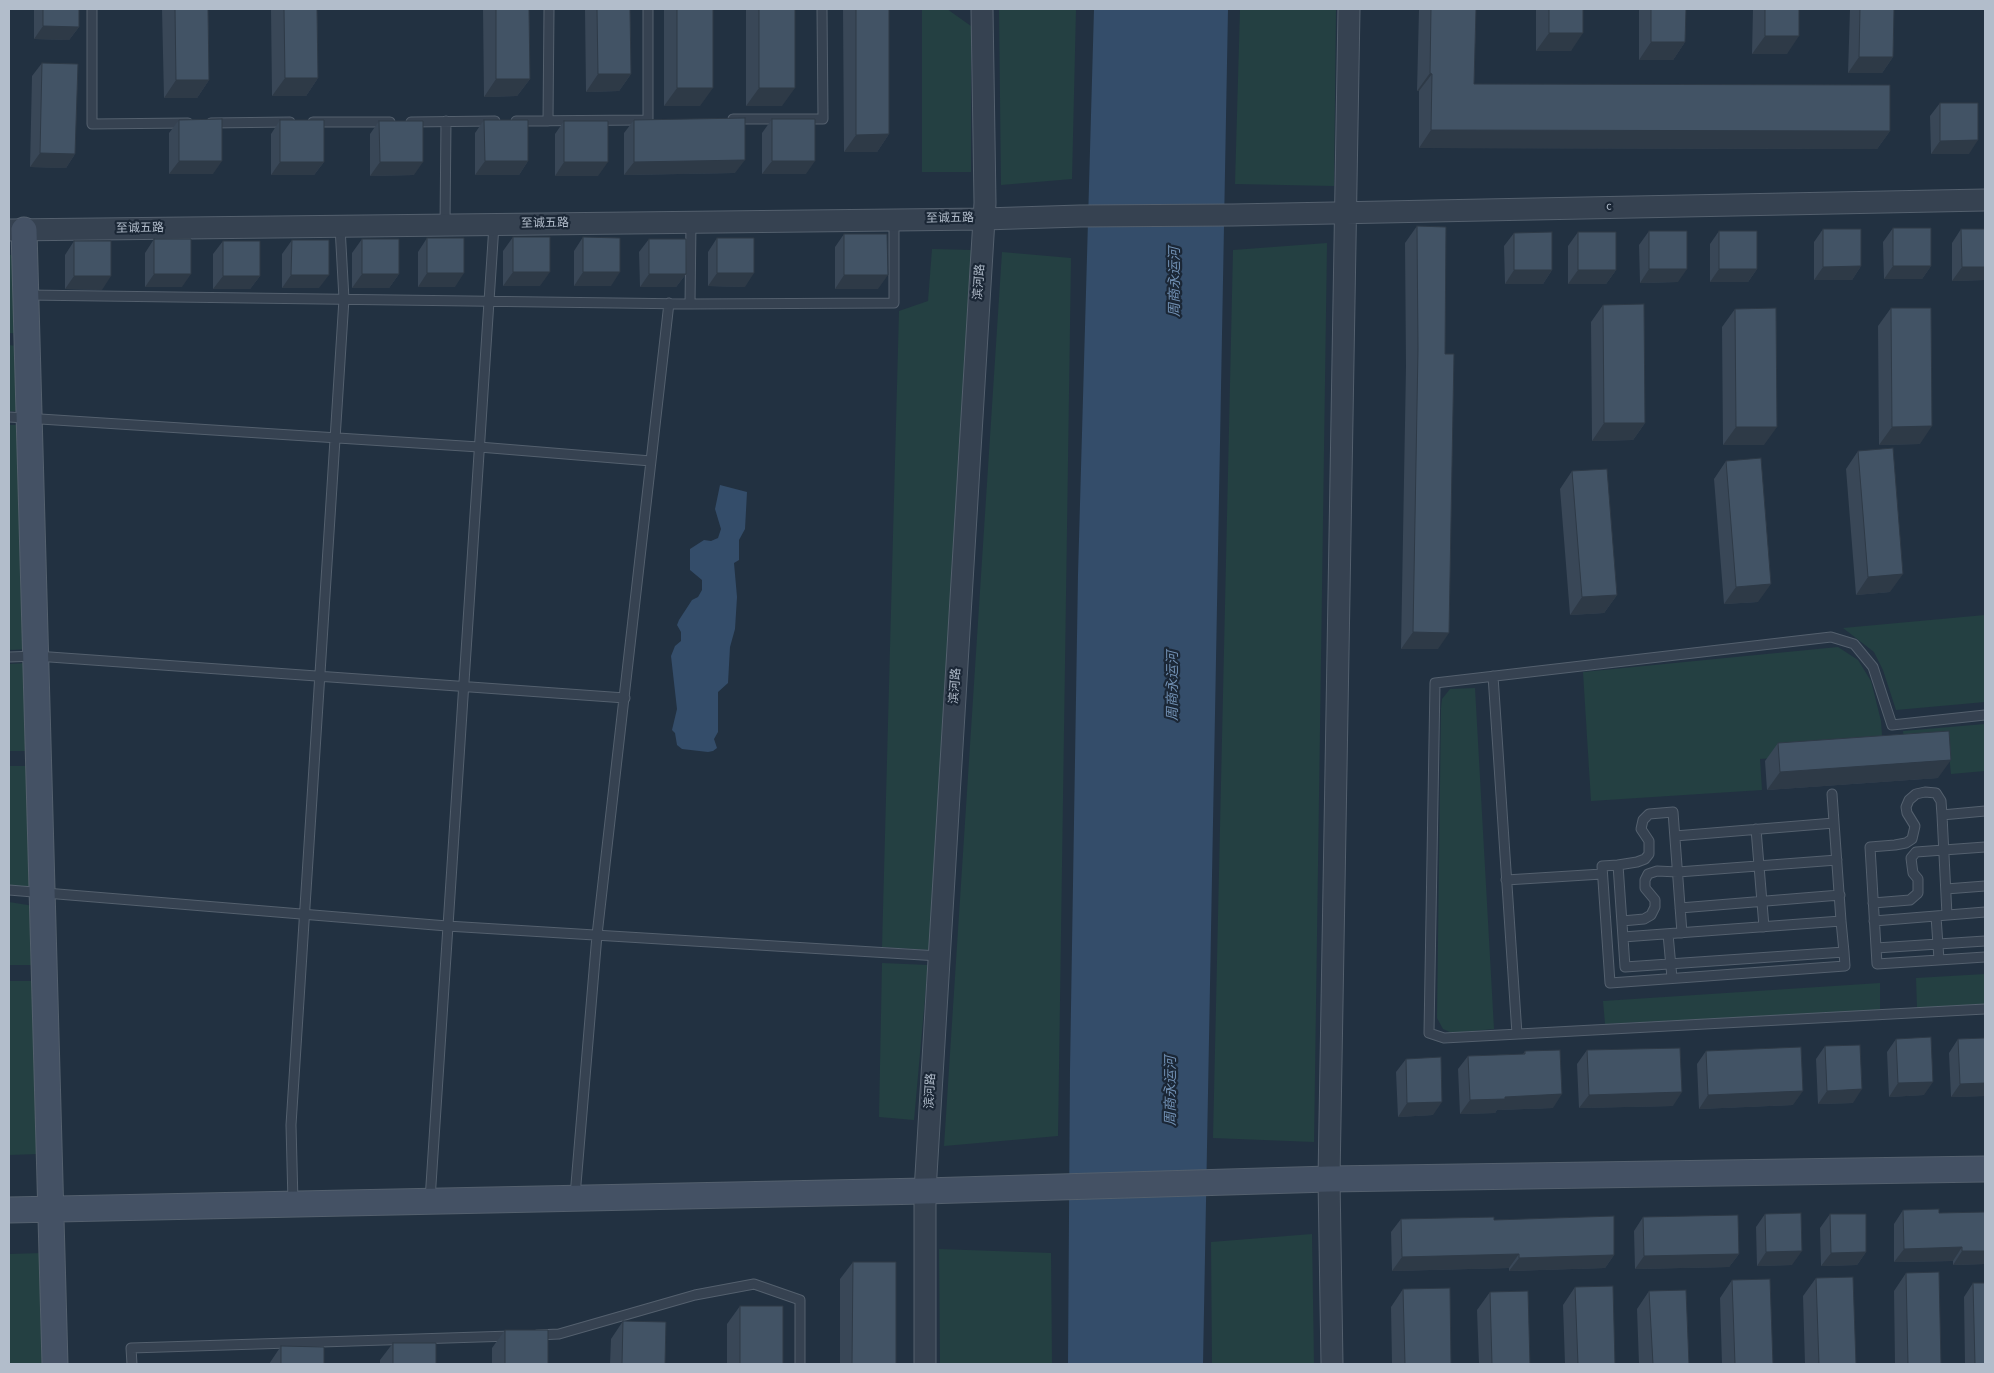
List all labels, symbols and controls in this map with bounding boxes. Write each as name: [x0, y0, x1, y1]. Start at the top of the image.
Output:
street label: c: [1606, 200, 1612, 214]
street label: 至诚五路: [926, 211, 974, 227]
street label: 至诚五路: [521, 216, 569, 232]
street label: 至诚五路: [116, 221, 164, 237]
water label: 周商永运河: [1168, 247, 1184, 317]
street label: 滨河路: [972, 264, 988, 300]
water label: 周商永运河: [1166, 651, 1182, 721]
street label: 滨河路: [948, 668, 964, 704]
water label: 周商永运河: [1164, 1056, 1180, 1126]
street label: 滨河路: [923, 1073, 939, 1109]

